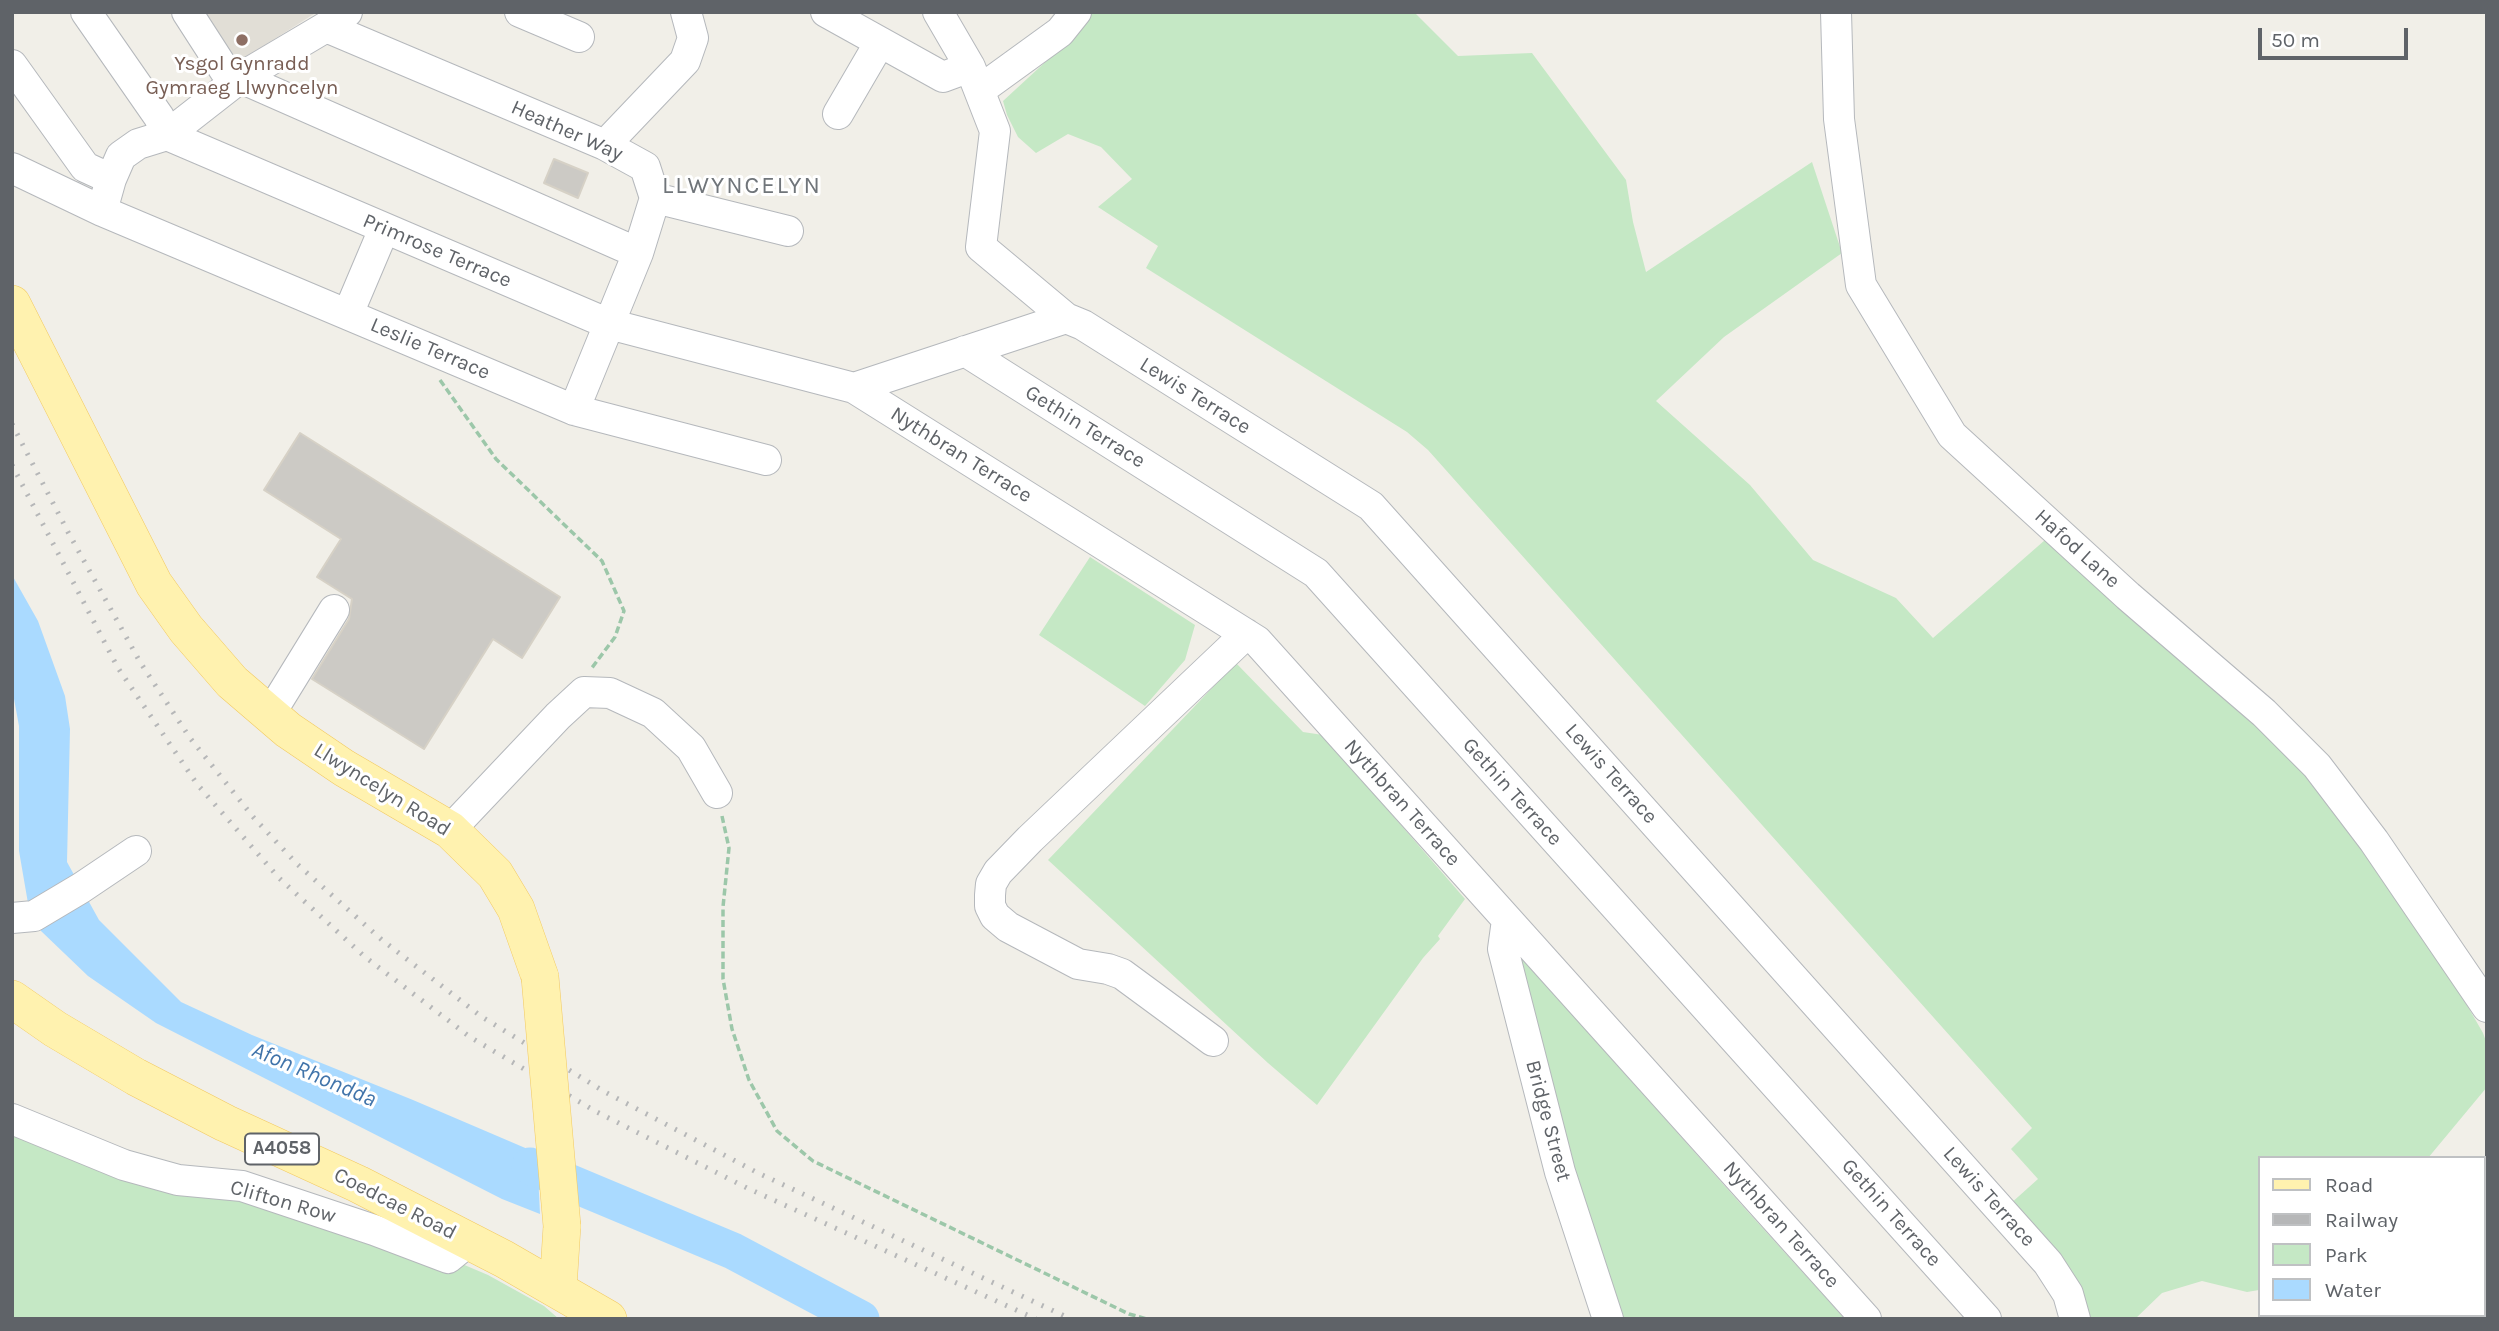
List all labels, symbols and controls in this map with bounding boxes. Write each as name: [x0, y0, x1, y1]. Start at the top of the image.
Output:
scale bar: [2261, 14, 2412, 58]
text: 50 m: [2271, 28, 2320, 52]
marker: Ysgol Gynradd Gymraeg Llwyncelyn: [234, 32, 250, 48]
place label: Ysgol Gynradd Gymraeg Llwyncelyn: [145, 51, 339, 101]
street label: Heather Way: [507, 95, 627, 167]
district label: LLWYNCELYN: [663, 172, 821, 200]
street label: Primrose Terrace: [359, 208, 515, 294]
street label: Leslie Terrace: [366, 312, 494, 386]
street label: Lewis Terrace: [1135, 352, 1255, 440]
street label: Gethin Terrace: [1020, 380, 1150, 474]
street label: Nythbran Terrace: [886, 401, 1036, 509]
street label: Hafod Lane: [2029, 504, 2125, 594]
street label: Lewis Terrace: [1559, 719, 1663, 829]
street label: Gethin Terrace: [1457, 733, 1567, 851]
street label: Nythbran Terrace: [1338, 734, 1466, 872]
street label: Llwyncelyn Road: [309, 738, 455, 842]
water label: Afon Rhondda: [248, 1036, 380, 1114]
street label: Bridge Street: [1520, 1058, 1576, 1184]
road number: A4058: [245, 1134, 319, 1164]
street label: Lewis Terrace: [1937, 1142, 2041, 1252]
street label: Gethin Terrace: [1836, 1154, 1946, 1272]
street label: Nythbran Terrace: [1717, 1156, 1845, 1294]
legend: [2258, 1156, 2485, 1317]
street label: Coedcae Road: [330, 1162, 460, 1246]
text: Road: [2325, 1173, 2373, 1197]
street label: Clifton Row: [227, 1175, 339, 1229]
text: Railway: [2325, 1208, 2398, 1232]
text: Park: [2325, 1243, 2368, 1267]
text: Water: [2325, 1278, 2381, 1302]

